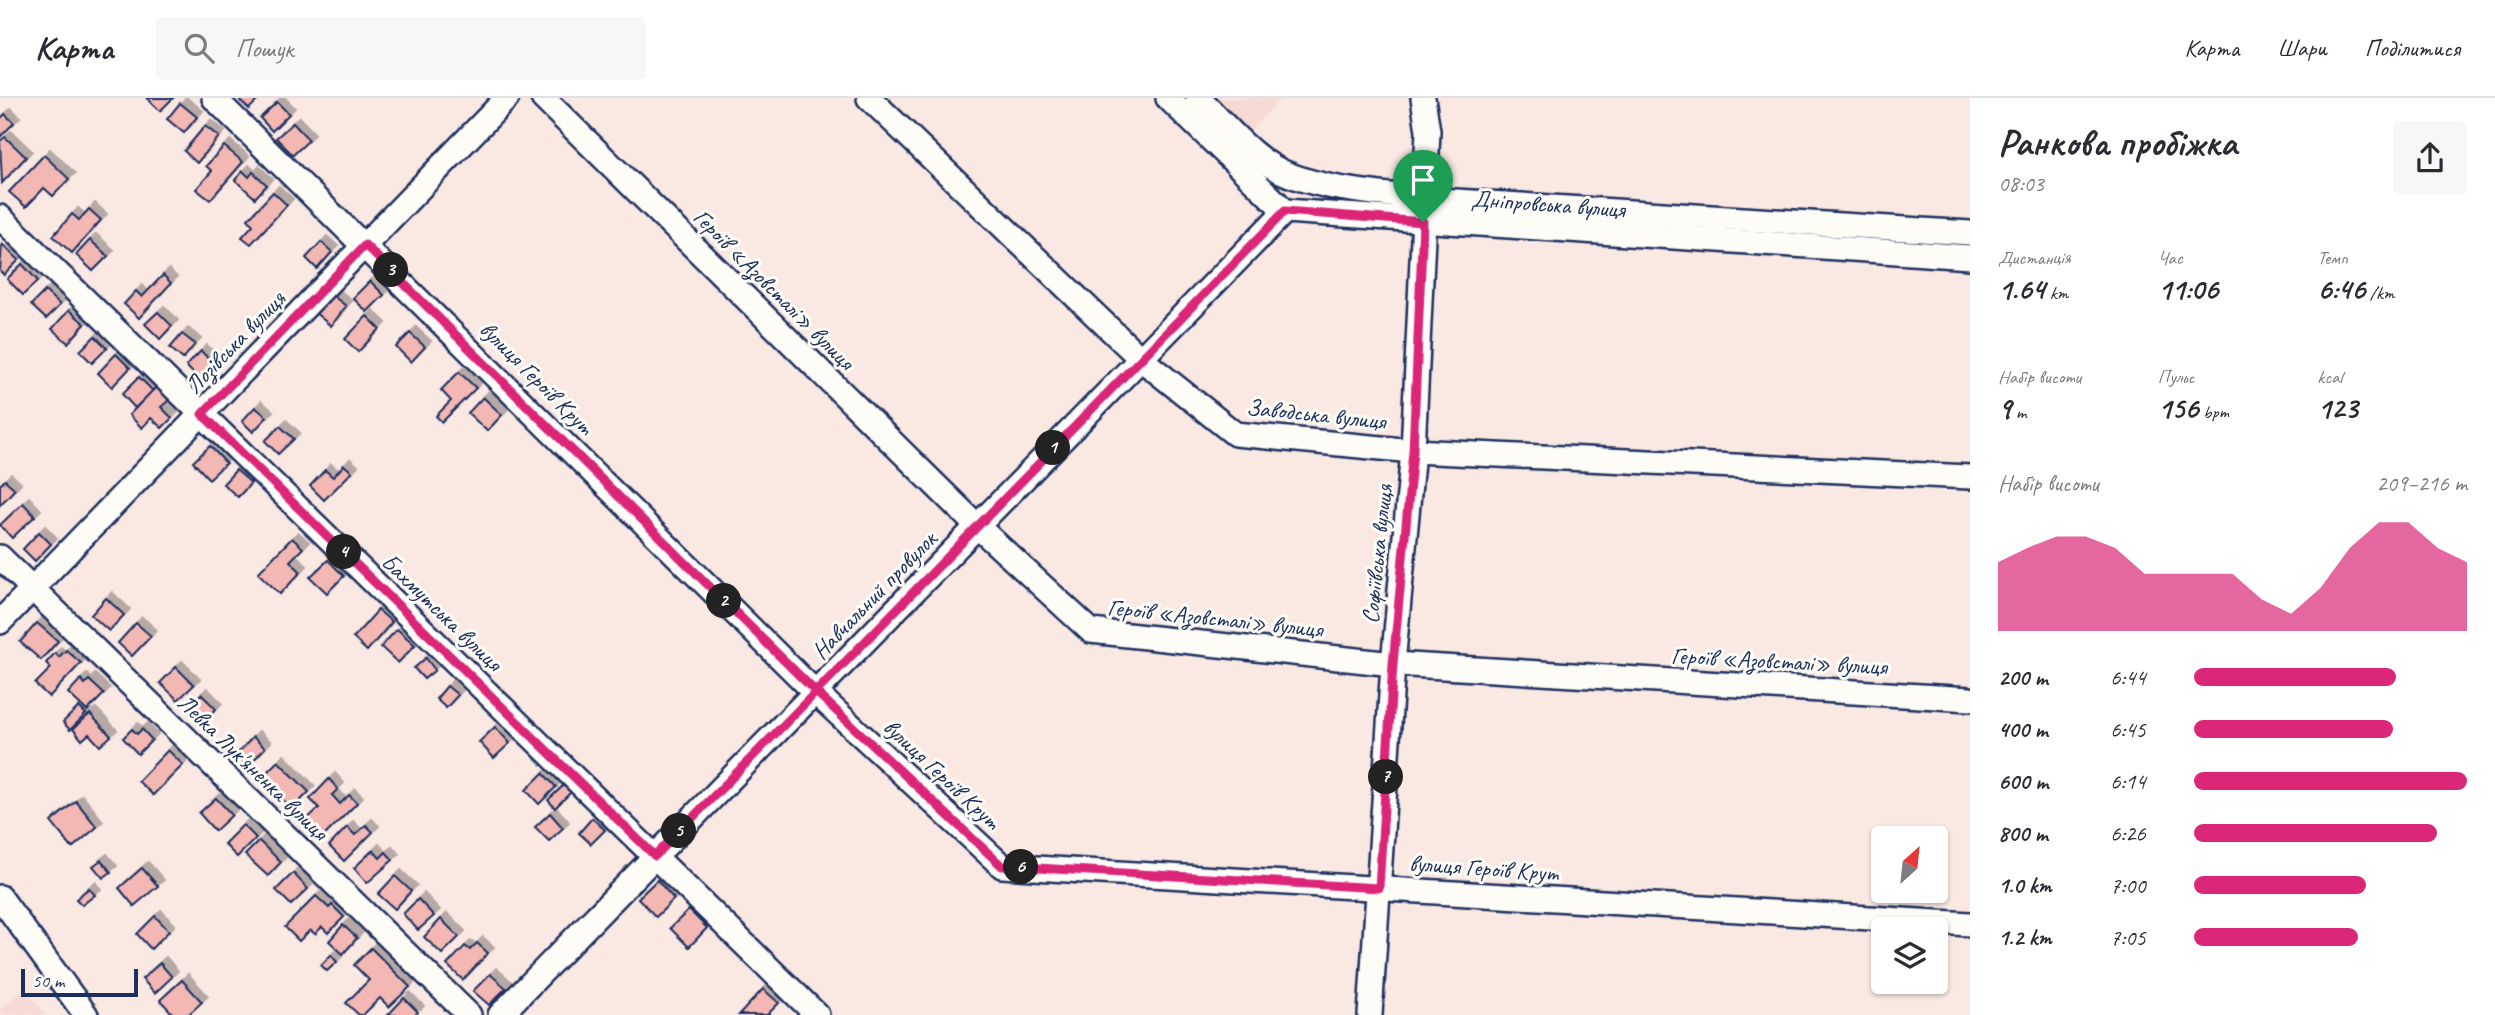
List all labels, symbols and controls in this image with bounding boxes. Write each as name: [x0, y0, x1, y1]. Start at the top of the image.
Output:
search box: [156, 17, 646, 80]
text: Карта: [35, 27, 114, 69]
icon: search: [180, 29, 218, 67]
text: Пошук: [236, 32, 294, 65]
text: Карта: [2184, 33, 2239, 63]
text: Шари: [2277, 33, 2327, 63]
text: Поділитися: [2365, 33, 2460, 63]
text: Ранкова пробіжка: [1998, 119, 2237, 166]
button: share: [2393, 121, 2467, 195]
pin: [1393, 150, 1453, 222]
icon: arrive: [1404, 161, 1442, 199]
text: 08:03: [1998, 169, 2044, 198]
street label: Дніпровська вулиця: [1470, 184, 1627, 224]
street label: Героїв «Азовсталі» вулиця: [686, 202, 862, 378]
text: Дистанція: [1998, 246, 2071, 270]
text: Час: [2158, 246, 2183, 270]
text: Темп: [2317, 246, 2348, 270]
pin: 3: [374, 252, 408, 288]
text: 3: [386, 257, 395, 281]
text: 1.64: [1998, 270, 2045, 308]
text: 11:06: [2158, 270, 2218, 308]
text: 6:46: [2317, 270, 2365, 308]
text: km: [2045, 281, 2068, 305]
text: /km: [2365, 281, 2394, 305]
street label: Лозівська вулиця: [178, 283, 293, 401]
street label: вулиця Героїв Крут: [473, 314, 601, 442]
text: Набір висоти: [1998, 365, 2081, 389]
text: Пульс: [2158, 365, 2194, 389]
text: kcal: [2317, 365, 2342, 389]
text: 9: [1998, 389, 2011, 427]
text: 156: [2158, 389, 2198, 427]
text: 123: [2317, 389, 2358, 427]
street label: Заводська вулиця: [1245, 392, 1389, 436]
text: m: [2011, 400, 2026, 424]
text: bpm: [2198, 400, 2229, 424]
pin: 1: [1036, 430, 1070, 466]
text: 1: [1048, 435, 1057, 459]
text: Набір висоти: [1998, 469, 2098, 498]
text: 209–216 m: [2376, 469, 2467, 498]
street label: Софіївська вулиця: [1355, 482, 1399, 625]
street label: Навчальний провулок: [805, 523, 944, 666]
pin: 4: [326, 534, 362, 570]
text: 4: [339, 539, 348, 563]
street label: Бахмутська вулиця: [375, 547, 510, 678]
pin: 2: [706, 584, 742, 618]
text: 2: [719, 588, 728, 612]
street label: Героїв «Азовсталі» вулиця: [1106, 592, 1326, 645]
street label: Героїв «Азовсталі» вулиця: [1670, 640, 1889, 683]
text: 200 m: [1998, 663, 2048, 692]
text: 6:44: [2110, 663, 2146, 692]
street label: Левка Лук'яненка вулиця: [171, 688, 336, 848]
street label: вулиця Героїв Крут: [877, 712, 1007, 836]
text: 400 m: [1998, 715, 2048, 744]
text: 6:45: [2110, 715, 2146, 744]
pin: 7: [1368, 760, 1404, 794]
text: 7: [1381, 764, 1390, 788]
text: 600 m: [1998, 767, 2048, 796]
text: 6:14: [2110, 767, 2146, 796]
pin: 5: [662, 814, 696, 848]
text: 5: [674, 818, 683, 842]
text: 800 m: [1998, 819, 2048, 848]
text: 6:26: [2110, 819, 2146, 848]
north arrow: [1871, 826, 1948, 903]
map controls: [1871, 826, 1948, 994]
street label: вулиця Героїв Крут: [1408, 848, 1560, 888]
pin: 6: [1004, 850, 1038, 884]
text: 6: [1016, 854, 1025, 878]
text: 1.0 km: [1998, 871, 2052, 900]
text: 7:00: [2110, 871, 2146, 900]
button: layers: [1871, 917, 1948, 994]
text: 1.2 km: [1998, 923, 2052, 952]
text: 7:05: [2110, 923, 2146, 952]
scale bar: [21, 966, 138, 998]
text: 50 m: [32, 969, 64, 993]

